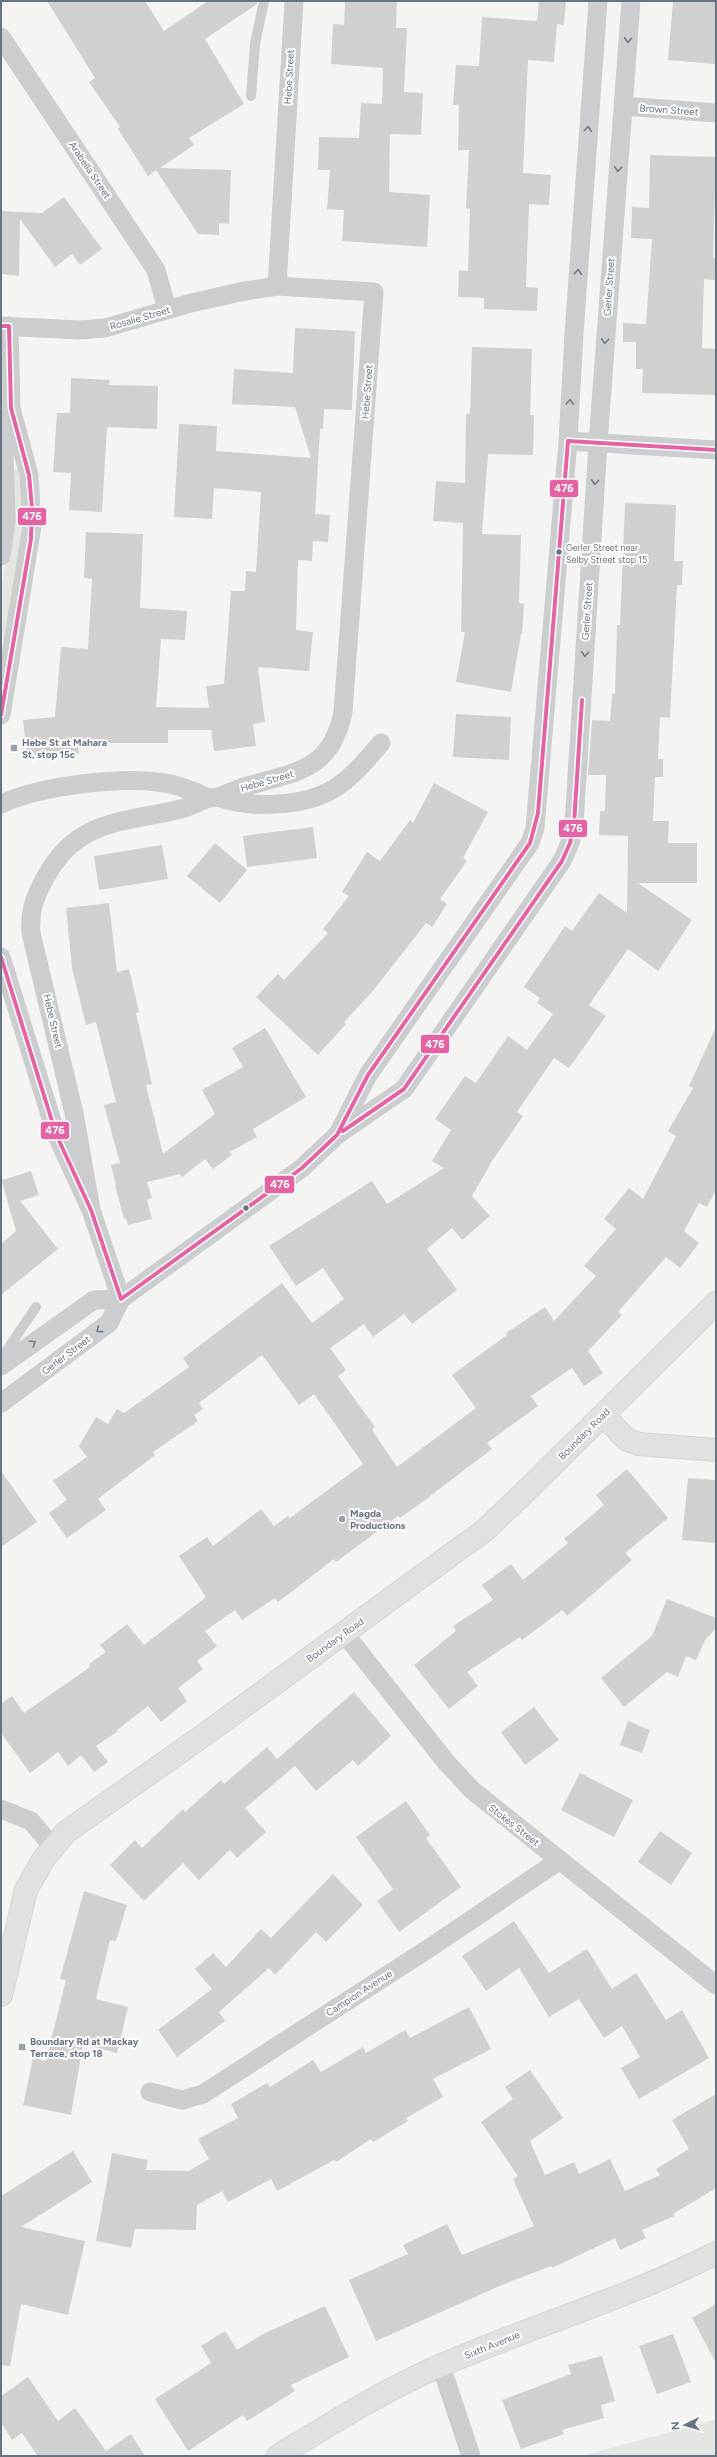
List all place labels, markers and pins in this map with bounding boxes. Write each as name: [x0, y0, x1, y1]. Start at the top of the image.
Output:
place label: Gerler Street near Selby Street stop 15: [566, 542, 647, 565]
marker: Gerler Street near Selby Street stop 15: [554, 547, 564, 557]
place label: Hebe St at Mahara St, stop 15c: [22, 736, 107, 761]
marker: Hebe St at Mahara St, stop 15c: [9, 743, 19, 753]
unlabelled marker: [241, 1203, 251, 1213]
place label: Magda Productions: [350, 1507, 406, 1532]
marker: Magda Productions: [337, 1514, 347, 1524]
place label: Boundary Rd at Mackay Terrace, stop 18: [30, 2035, 139, 2060]
marker: Boundary Rd at Mackay Terrace, stop 18: [17, 2042, 27, 2052]

